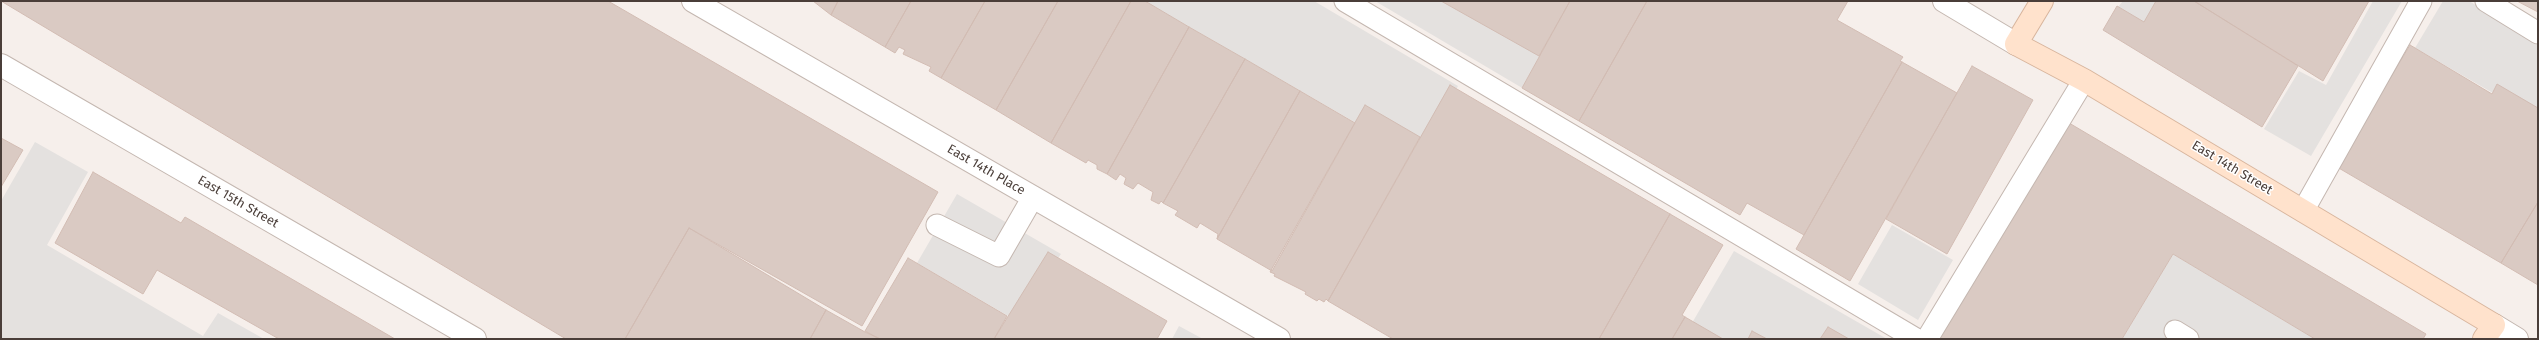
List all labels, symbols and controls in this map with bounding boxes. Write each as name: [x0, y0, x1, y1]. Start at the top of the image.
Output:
street label: East 14th Street: [2189, 138, 2275, 198]
street label: East 14th Place: [944, 141, 1028, 199]
street label: East 15th Street: [195, 172, 281, 232]

